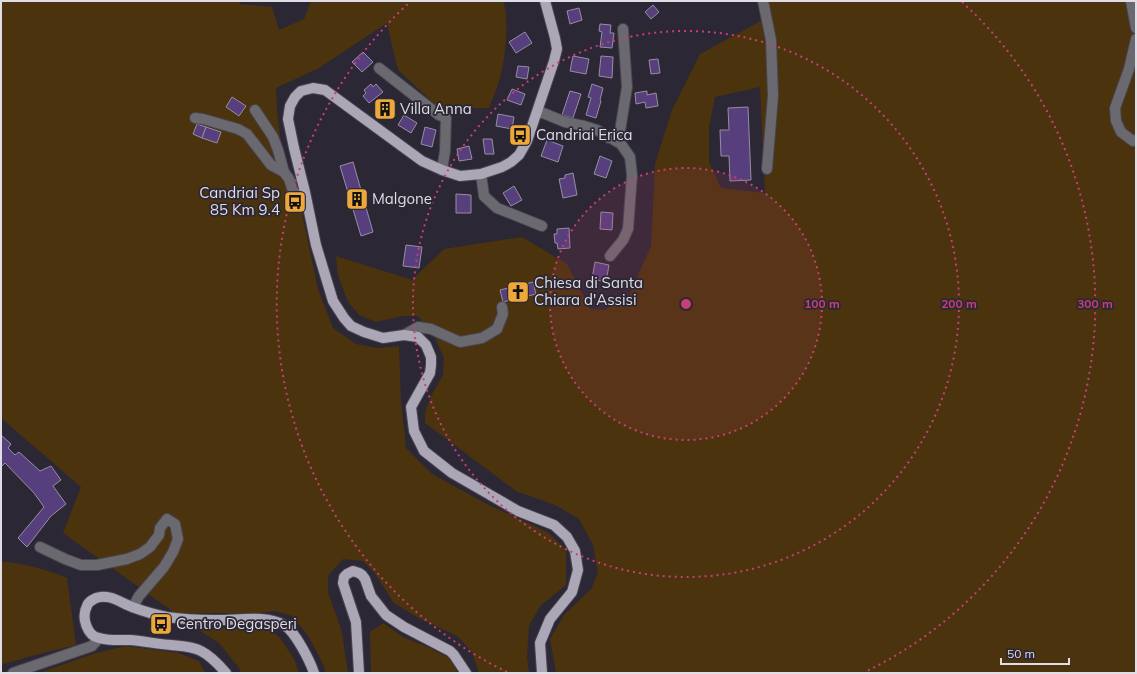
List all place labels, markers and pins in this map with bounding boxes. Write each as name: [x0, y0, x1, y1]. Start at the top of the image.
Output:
building icon: Villa Anna: [372, 96, 398, 122]
place label: Villa Anna: [400, 99, 472, 118]
bus stop icon: Candriai Erica: [507, 122, 533, 148]
place label: Candriai Erica: [536, 125, 633, 144]
place label: Candriai Sp 85 Km 9.4: [199, 183, 280, 219]
building icon: Malgone: [344, 186, 370, 212]
bus stop icon: Candriai Sp 85 Km 9.4: [282, 189, 308, 215]
place label: Malgone: [372, 189, 432, 208]
place label: Chiesa di Santa Chiara d'Assisi: [534, 273, 643, 309]
church icon: Chiesa di Santa Chiara d'Assisi: [505, 279, 531, 305]
centre of rings: [679, 297, 693, 311]
bus stop icon: Centro Degasperi: [148, 611, 174, 637]
place label: Centro Degasperi: [176, 614, 297, 633]

